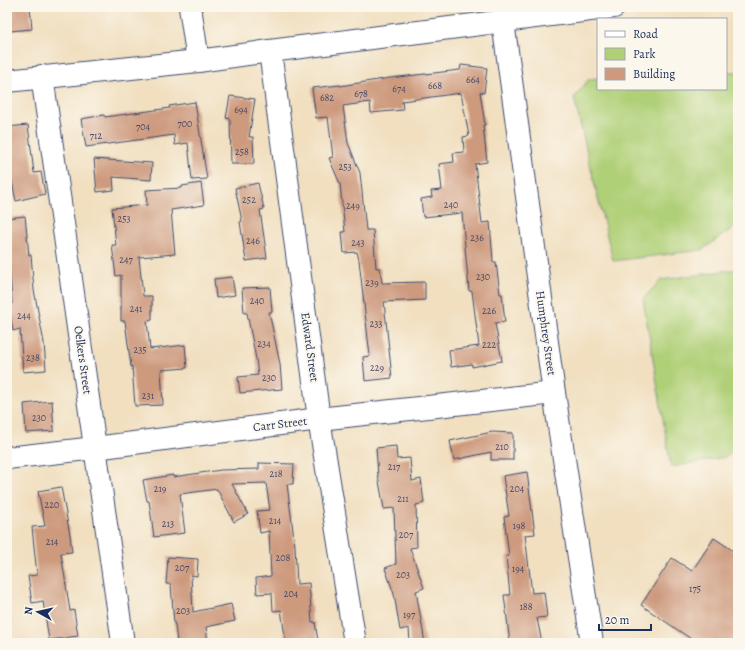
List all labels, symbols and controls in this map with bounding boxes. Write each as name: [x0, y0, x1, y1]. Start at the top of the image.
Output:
legend: [597, 18, 727, 90]
text: Road: [633, 26, 659, 42]
text: Park: [633, 46, 656, 62]
text: Building: [633, 66, 675, 82]
house number: 664: [466, 73, 480, 86]
house number: 668: [428, 79, 442, 92]
house number: 674: [392, 82, 406, 95]
house number: 678: [354, 87, 368, 100]
house number: 682: [320, 91, 334, 104]
house number: 694: [234, 103, 248, 116]
house number: 700: [178, 117, 192, 130]
house number: 704: [136, 120, 150, 133]
house number: 712: [90, 129, 102, 142]
house number: 258: [235, 145, 249, 158]
house number: 253: [338, 160, 352, 173]
house number: 252: [242, 193, 256, 206]
house number: 240: [444, 198, 458, 211]
house number: 249: [346, 199, 360, 212]
house number: 253: [117, 212, 131, 225]
house number: 236: [470, 231, 484, 244]
house number: 246: [246, 234, 260, 247]
house number: 243: [351, 236, 365, 249]
house number: 247: [119, 253, 134, 266]
house number: 230: [476, 270, 490, 283]
house number: 239: [365, 276, 379, 289]
street label: Humphrey Street: [532, 290, 560, 376]
house number: 240: [250, 294, 264, 307]
house number: 241: [130, 302, 143, 315]
house number: 226: [482, 304, 496, 317]
house number: 244: [17, 309, 31, 322]
street label: Edward Street: [297, 311, 323, 383]
house number: 233: [369, 317, 383, 330]
street label: Oelkers Street: [70, 325, 96, 395]
house number: 234: [257, 337, 271, 350]
house number: 222: [482, 338, 496, 351]
house number: 235: [133, 343, 147, 356]
house number: 238: [26, 351, 40, 364]
house number: 229: [370, 361, 384, 374]
house number: 230: [262, 371, 276, 384]
house number: 231: [142, 389, 155, 402]
house number: 230: [32, 411, 46, 424]
street label: Carr Street: [252, 413, 308, 435]
house number: 210: [495, 440, 509, 453]
house number: 217: [388, 460, 401, 473]
house number: 218: [269, 467, 283, 480]
house number: 219: [154, 482, 167, 495]
house number: 204: [510, 482, 525, 495]
house number: 211: [397, 492, 409, 505]
house number: 220: [45, 498, 59, 511]
house number: 214: [269, 514, 282, 527]
house number: 213: [162, 517, 174, 530]
house number: 198: [513, 519, 526, 532]
house number: 207: [399, 528, 414, 541]
house number: 214: [46, 535, 59, 548]
house number: 208: [276, 551, 291, 564]
house number: 207: [175, 561, 190, 574]
house number: 194: [512, 562, 525, 575]
house number: 203: [396, 568, 410, 581]
house number: 175: [689, 582, 701, 595]
house number: 204: [284, 587, 299, 600]
north arrow: [18, 592, 58, 632]
house number: 188: [519, 600, 533, 613]
house number: 203: [176, 604, 190, 617]
text: N: [21, 606, 37, 616]
scale bar: [599, 606, 651, 632]
house number: 197: [403, 608, 416, 621]
text: 20 m: [605, 612, 629, 628]

